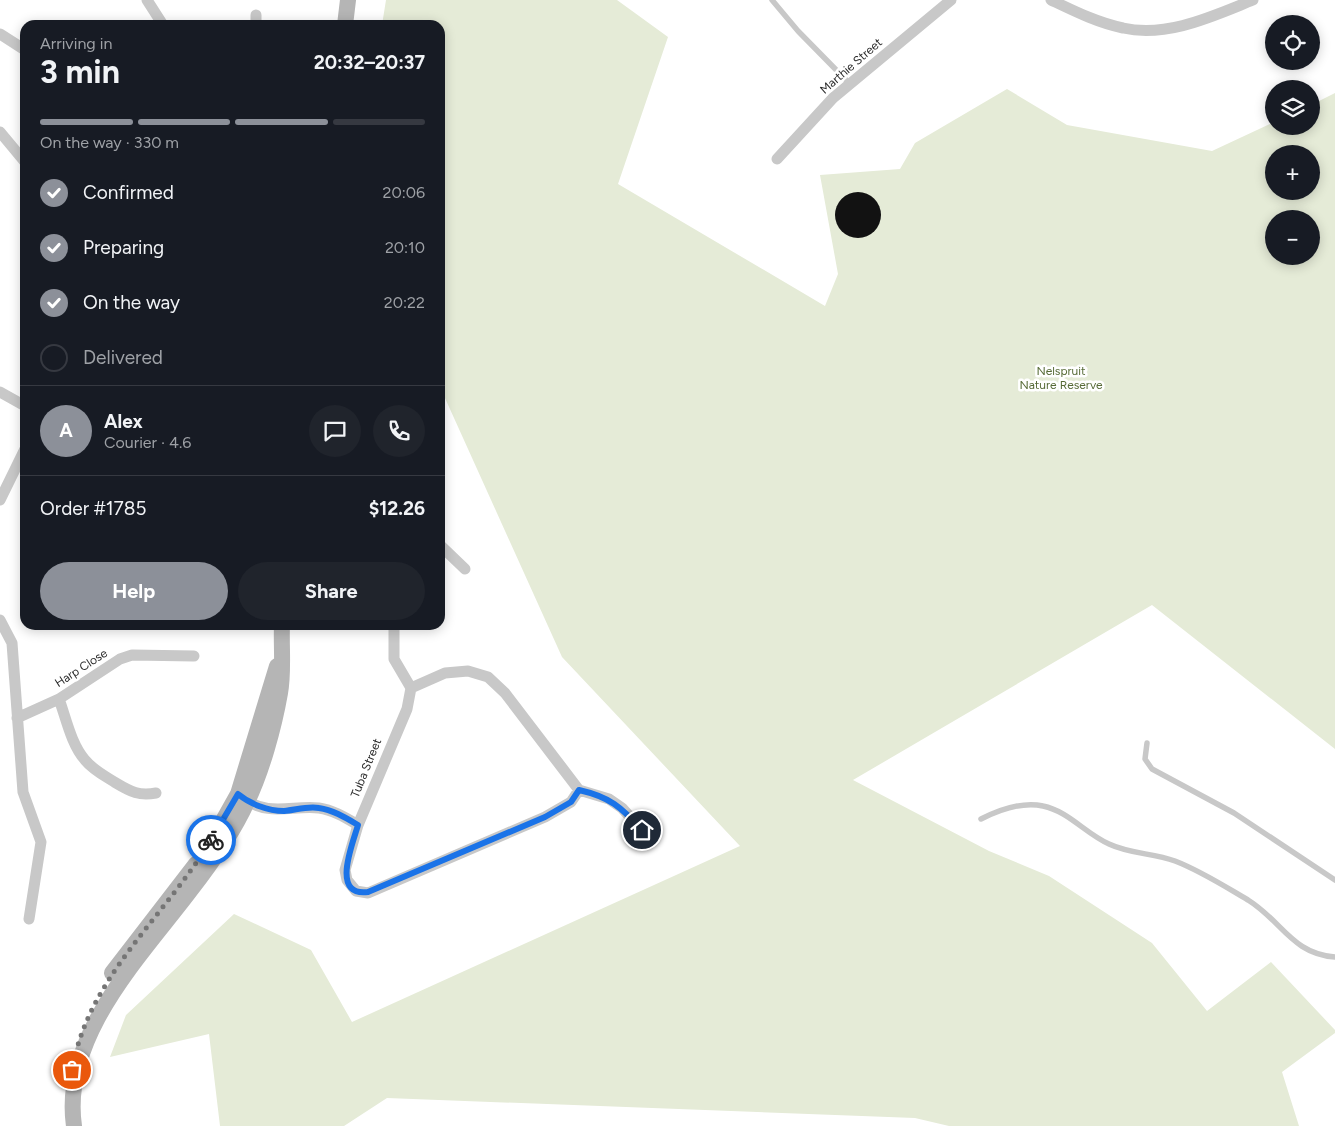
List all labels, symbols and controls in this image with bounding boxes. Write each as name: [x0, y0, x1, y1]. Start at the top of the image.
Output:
map controls: [1265, 15, 1320, 265]
button: locate: [1265, 15, 1320, 70]
text: Arriving in: [40, 34, 112, 53]
street label: Marthie Street: [817, 35, 885, 97]
text: 20:32–20:37: [314, 51, 425, 74]
text: 3 min: [40, 53, 120, 91]
button: layers: [1265, 80, 1320, 135]
text: On the way · 330 m: [40, 133, 179, 152]
button: +: [1265, 145, 1320, 200]
icon: check: [40, 179, 68, 207]
text: Confirmed: [83, 181, 174, 204]
text: 20:06: [382, 183, 425, 202]
button: −: [1265, 210, 1320, 265]
icon: check: [40, 234, 68, 262]
text: Preparing: [83, 236, 164, 259]
text: 20:10: [385, 238, 425, 257]
icon: check: [40, 289, 68, 317]
text: On the way: [83, 291, 180, 314]
text: 20:22: [384, 293, 425, 312]
text: Delivered: [83, 346, 163, 369]
park label: Nelspruit Nature Reserve: [1019, 364, 1103, 392]
button: chat: [309, 405, 361, 457]
button: phone: [373, 405, 425, 457]
text: Alex: [104, 410, 143, 433]
text: A: [59, 419, 73, 442]
text: Courier · 4.6: [104, 433, 191, 452]
text: Order #1785: [40, 497, 146, 520]
text: $12.26: [369, 497, 425, 520]
button: Help: [40, 562, 228, 620]
button: Share: [238, 562, 425, 620]
street label: Harp Close: [52, 646, 110, 690]
street label: Tuba Street: [348, 736, 384, 800]
pin: [621, 809, 663, 851]
courier: [186, 815, 236, 865]
icon: home: [628, 816, 656, 844]
icon: bike: [197, 826, 225, 854]
pin: [51, 1049, 93, 1091]
icon: bag: [58, 1056, 86, 1084]

